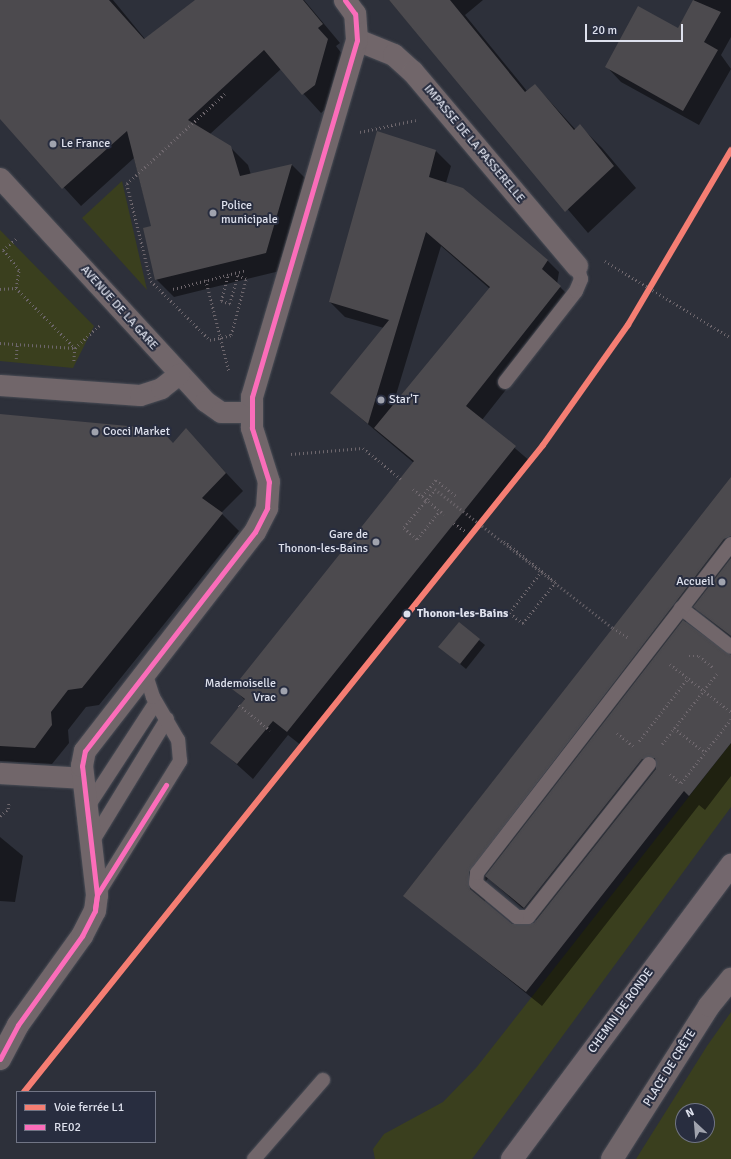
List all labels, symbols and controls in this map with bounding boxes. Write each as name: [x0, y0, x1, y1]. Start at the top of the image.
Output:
scale bar: [587, 16, 685, 42]
text: 20 m: [592, 23, 617, 38]
street label: IMPASSE DE LA PASSERELLE: [420, 82, 528, 206]
place label: Le France: [61, 137, 110, 151]
marker: Le France: [48, 139, 58, 149]
place label: Police municipale: [221, 199, 278, 227]
marker: Police municipale: [208, 208, 218, 218]
street label: AVENUE DE LA GARE: [77, 263, 161, 353]
place label: Star'T: [389, 393, 419, 407]
marker: Star'T: [376, 395, 386, 405]
place label: Cocci Market: [103, 425, 170, 439]
marker: Cocci Market: [90, 427, 100, 437]
place label: Gare de Thonon-les-Bains: [279, 528, 368, 556]
marker: Gare de Thonon-les-Bains: [371, 537, 381, 547]
place label: Accueil: [676, 575, 714, 589]
marker: Accueil: [717, 577, 727, 587]
marker: Thonon-les-Bains: [400, 607, 414, 621]
place label: Thonon-les-Bains: [417, 607, 508, 621]
place label: Mademoiselle Vrac: [205, 677, 276, 705]
marker: Mademoiselle Vrac: [279, 686, 289, 696]
street label: CHEMIN DE RONDE: [585, 966, 657, 1056]
street label: PLACE DE CRÊTE: [641, 1027, 699, 1109]
legend: [16, 1091, 156, 1143]
text: Voie ferrée L1: [54, 1100, 124, 1115]
north arrow: [675, 1103, 715, 1143]
text: N: [684, 1105, 696, 1120]
text: RE02: [54, 1120, 81, 1135]

